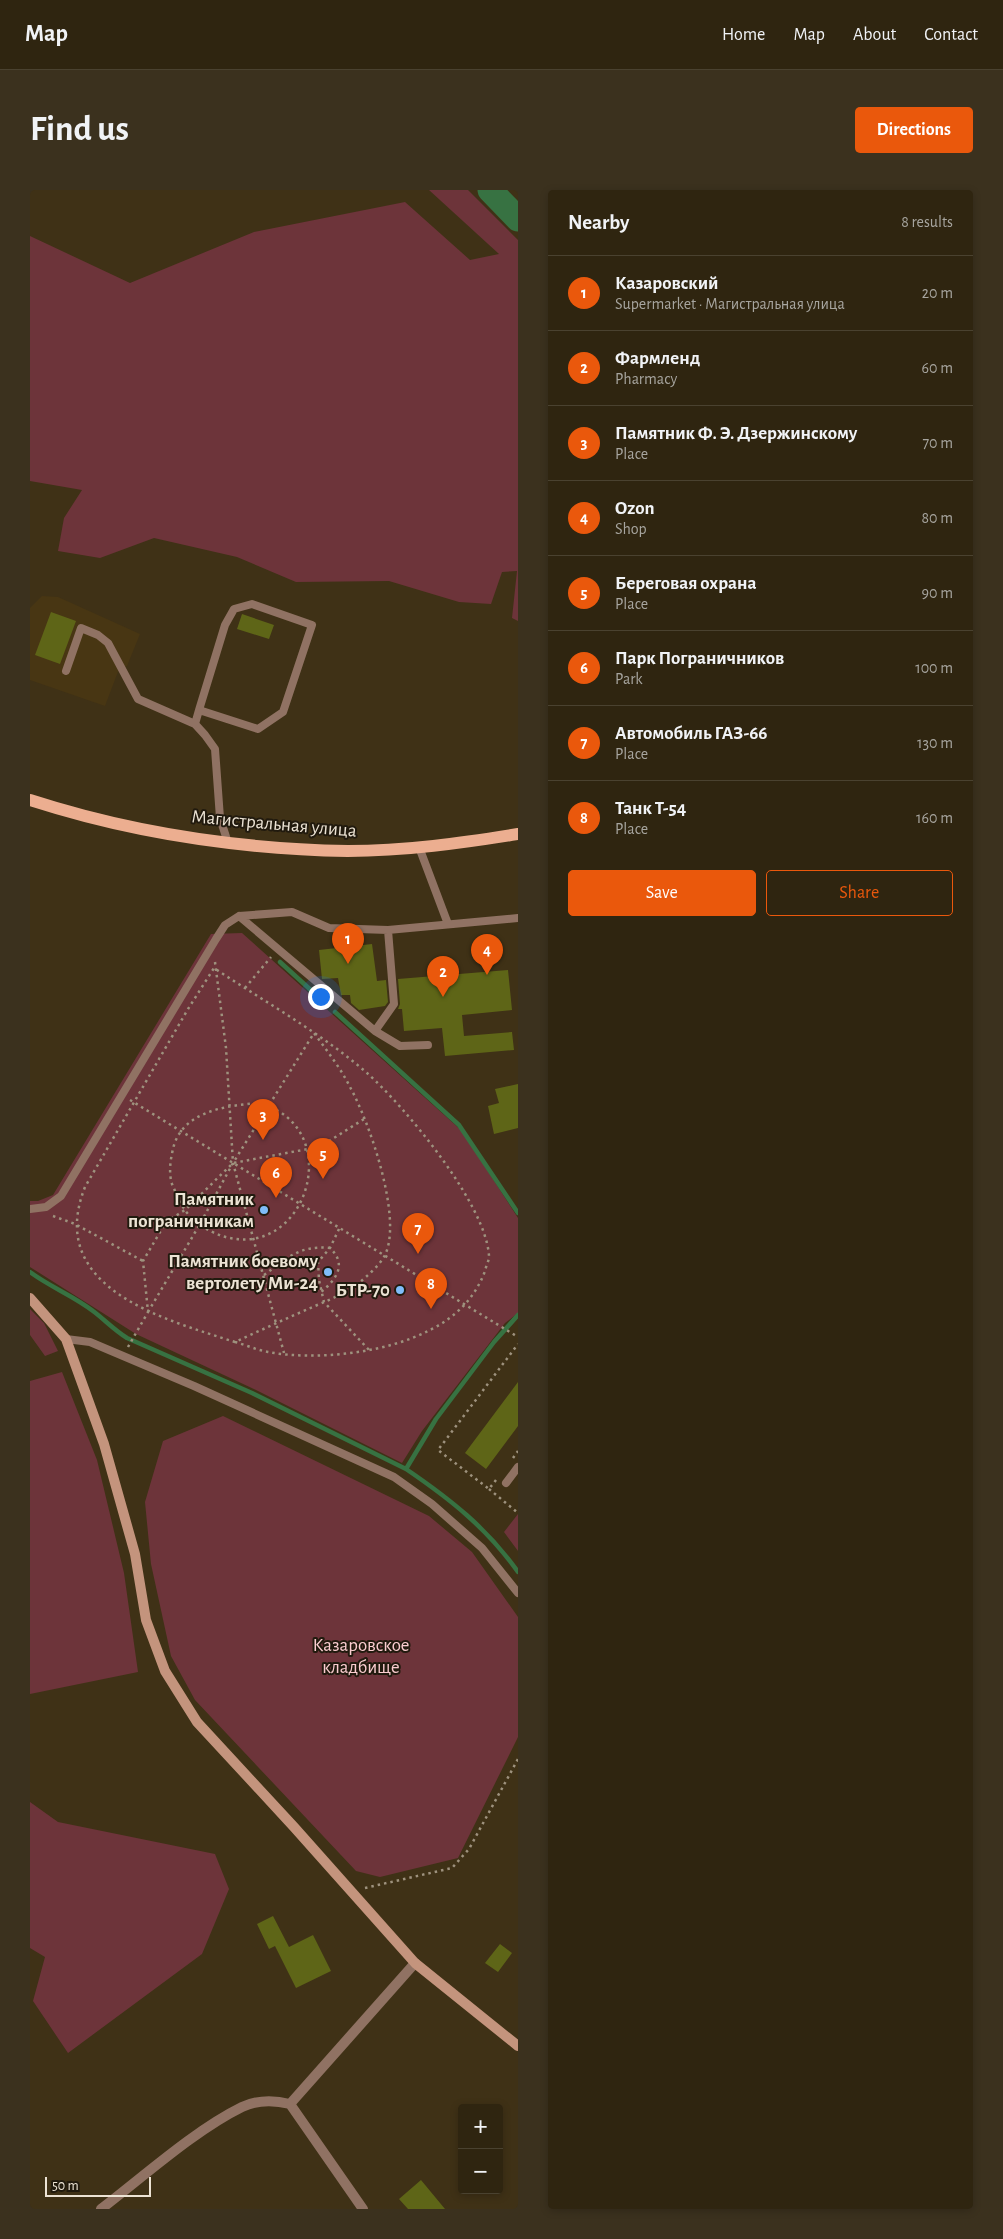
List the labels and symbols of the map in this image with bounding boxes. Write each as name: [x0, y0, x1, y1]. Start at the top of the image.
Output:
street label: Магистральная улица: [191, 807, 358, 841]
pin: 1: [332, 923, 364, 964]
pin: 4: [471, 934, 503, 975]
pin: 2: [427, 956, 459, 997]
your location: [308, 984, 334, 1010]
pin: 3: [247, 1099, 279, 1140]
pin: 5: [307, 1138, 339, 1179]
pin: 6: [260, 1157, 292, 1198]
place label: Памятник пограничникам: [128, 1190, 255, 1231]
marker: Памятник пограничникам: [258, 1204, 270, 1216]
pin: 7: [402, 1213, 434, 1254]
place label: Памятник боевому вертолету Ми-24: [168, 1252, 318, 1293]
marker: Памятник боевому вертолету Ми-24: [322, 1266, 334, 1278]
pin: 8: [415, 1268, 447, 1309]
place label: БТР-70: [336, 1281, 390, 1300]
marker: БТР-70: [394, 1284, 406, 1296]
park label: Казаровское кладбище: [312, 1636, 410, 1677]
scale bar: [45, 2174, 151, 2197]

